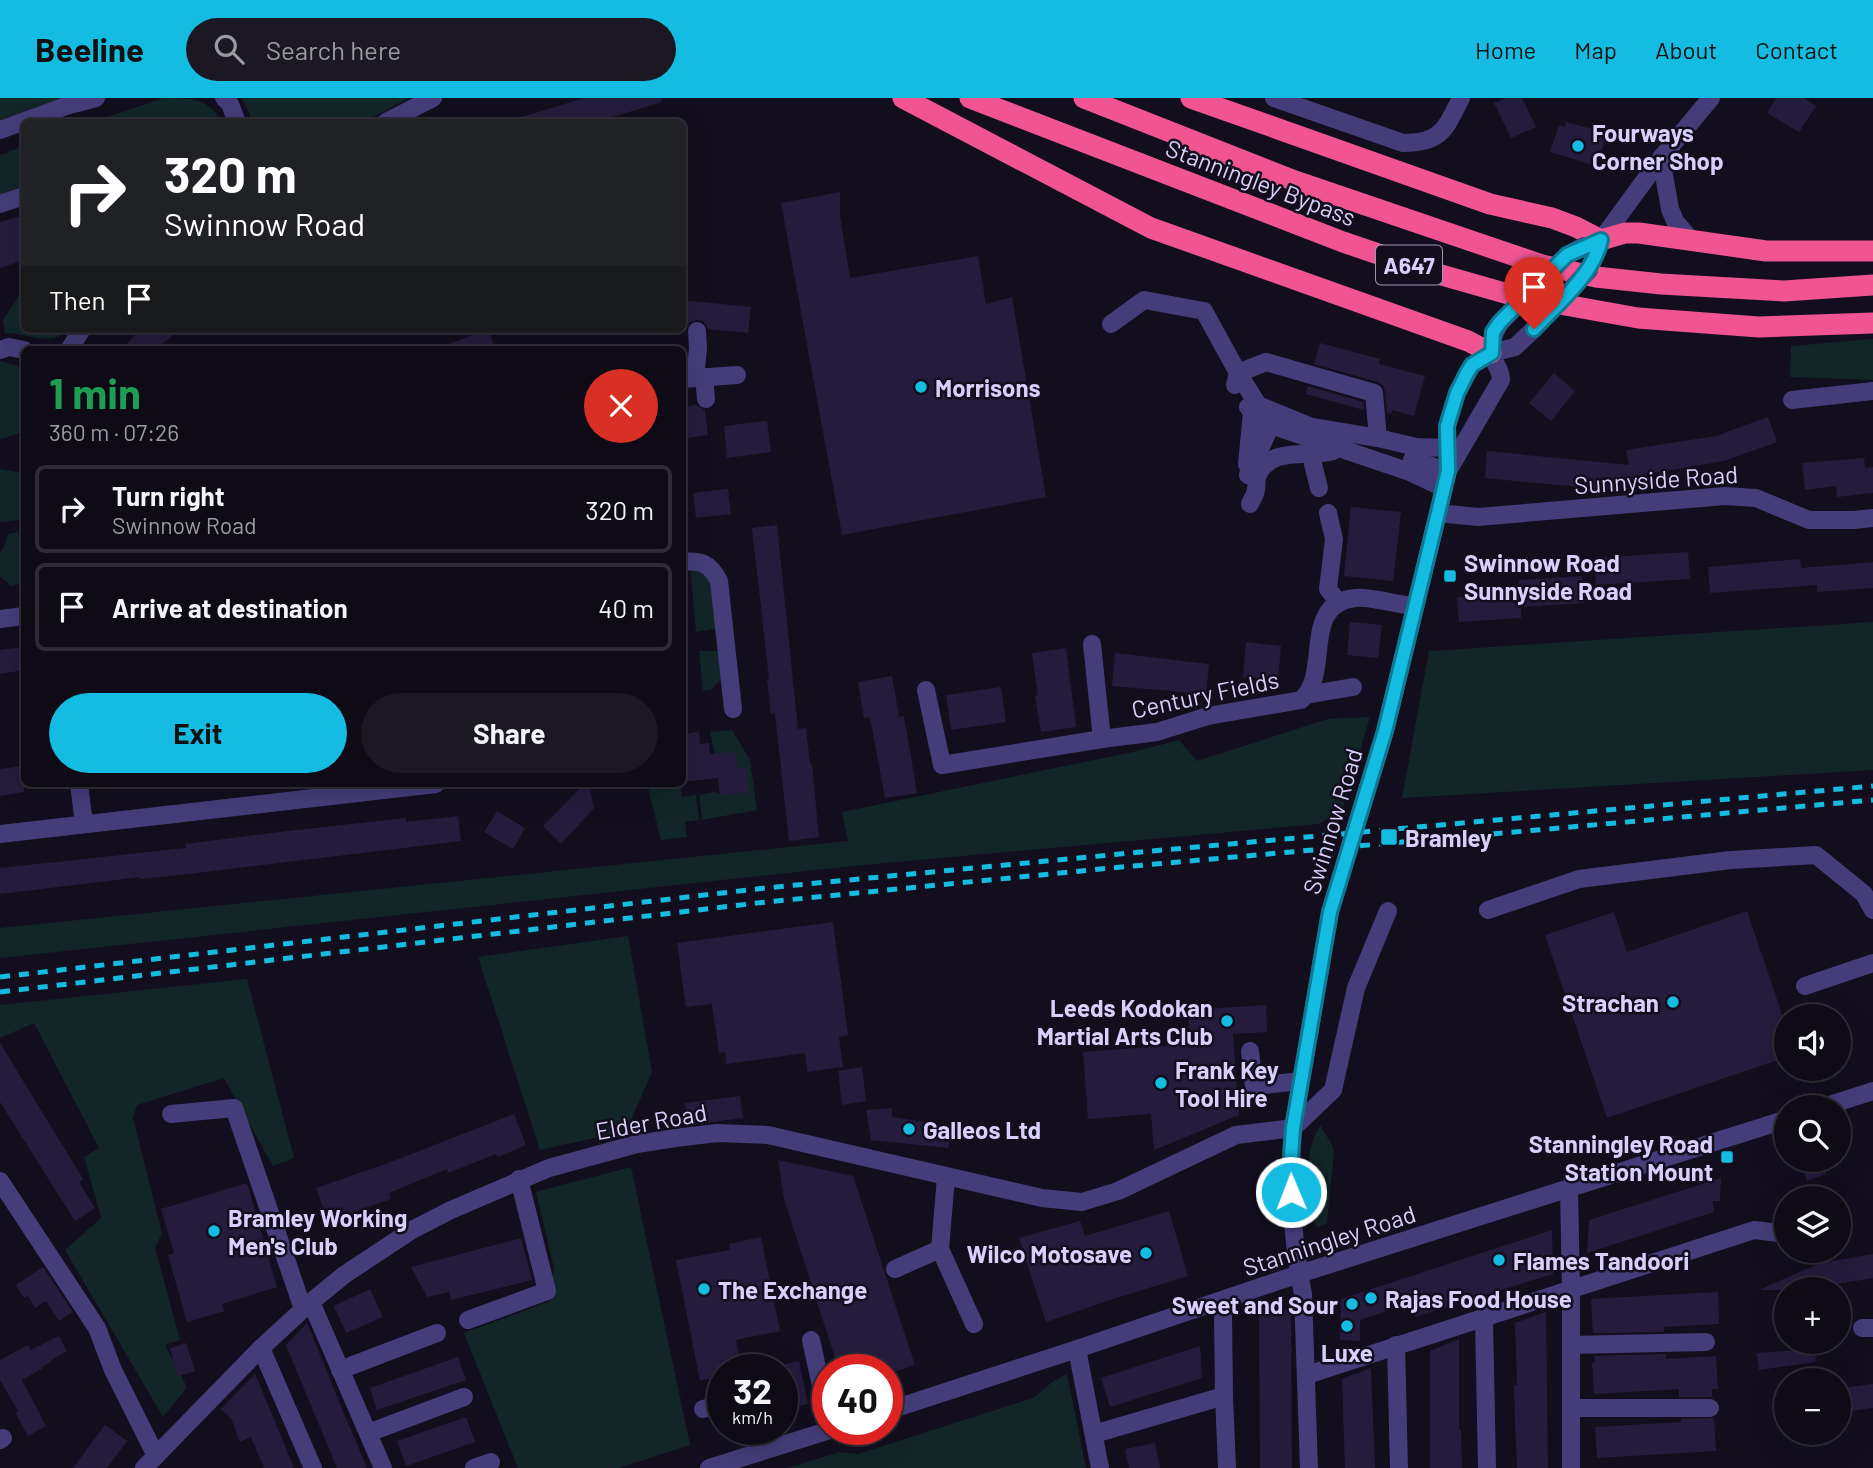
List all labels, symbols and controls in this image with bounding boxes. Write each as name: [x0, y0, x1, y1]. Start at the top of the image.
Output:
search box: [186, 18, 676, 81]
text: Beeline: [35, 29, 144, 69]
icon: search: [210, 30, 248, 68]
text: Search here: [266, 34, 401, 65]
text: Home: [1475, 35, 1536, 64]
text: Map: [1574, 35, 1617, 64]
text: About: [1655, 35, 1717, 64]
text: Contact: [1755, 35, 1838, 64]
place label: Fourways Corner Shop: [1592, 118, 1724, 175]
street label: Stanningley Bypass: [1162, 132, 1360, 232]
marker: Fourways Corner Shop: [1570, 138, 1586, 154]
text: 320 m: [164, 144, 297, 203]
icon: right: [49, 147, 140, 238]
text: Swinnow Road: [164, 204, 365, 242]
road number: A647: [1376, 246, 1442, 284]
pin: [1504, 257, 1564, 329]
icon: arrive: [1515, 268, 1553, 306]
icon: arrive: [120, 280, 158, 318]
text: Then: [49, 284, 106, 315]
text: 1 min: [49, 367, 141, 417]
button: close: [584, 369, 658, 443]
place label: Morrisons: [935, 373, 1041, 402]
marker: Morrisons: [913, 379, 929, 395]
text: 360 m · 07:26: [49, 418, 179, 446]
street label: Sunnyside Road: [1573, 459, 1739, 499]
text: Turn right: [112, 480, 225, 511]
icon: right: [53, 490, 91, 528]
text: 320 m: [585, 494, 654, 525]
text: Swinnow Road: [112, 511, 257, 539]
place label: Swinnow Road Sunnyside Road: [1464, 548, 1632, 605]
marker: Swinnow Road Sunnyside Road: [1442, 568, 1458, 584]
icon: arrive: [53, 588, 91, 626]
text: Arrive at destination: [112, 592, 348, 623]
text: 40 m: [598, 592, 654, 623]
street label: Century Fields: [1129, 664, 1281, 724]
button: Exit: [49, 693, 347, 773]
button: Share: [361, 693, 658, 773]
street label: Swinnow Road: [1296, 745, 1368, 897]
place label: Bramley: [1405, 823, 1492, 852]
marker: Bramley: [1379, 827, 1399, 847]
place label: Strachan: [1562, 988, 1659, 1017]
place label: Leeds Kodokan Martial Arts Club: [1037, 993, 1213, 1050]
marker: Strachan: [1665, 994, 1681, 1010]
map controls: [1774, 1004, 1851, 1445]
button: sound: [1774, 1004, 1851, 1081]
marker: Leeds Kodokan Martial Arts Club: [1219, 1013, 1235, 1029]
place label: Frank Key Tool Hire: [1175, 1055, 1279, 1112]
marker: Frank Key Tool Hire: [1153, 1075, 1169, 1091]
button: search: [1774, 1095, 1851, 1172]
street label: Elder Road: [593, 1097, 709, 1145]
place label: Galleos Ltd: [923, 1115, 1041, 1144]
marker: Galleos Ltd: [901, 1121, 917, 1137]
place label: Stanningley Road Station Mount: [1529, 1129, 1713, 1186]
marker: Stanningley Road Station Mount: [1719, 1149, 1735, 1165]
position arrow: [1254, 1155, 1328, 1229]
button: layers: [1774, 1186, 1851, 1263]
street label: Stanningley Road: [1239, 1198, 1419, 1282]
place label: Bramley Working Men's Club: [228, 1203, 407, 1260]
marker: Bramley Working Men's Club: [206, 1223, 222, 1239]
place label: Wilco Motosave: [966, 1239, 1132, 1268]
marker: Wilco Motosave: [1138, 1245, 1154, 1261]
place label: Flames Tandoori: [1513, 1246, 1689, 1275]
marker: Flames Tandoori: [1491, 1252, 1507, 1268]
place label: The Exchange: [718, 1275, 867, 1304]
button: +: [1774, 1277, 1851, 1354]
marker: The Exchange: [696, 1281, 712, 1297]
place label: Rajas Food House: [1385, 1284, 1572, 1313]
place label: Sweet and Sour: [1172, 1290, 1338, 1319]
marker: Rajas Food House: [1363, 1290, 1379, 1306]
marker: Sweet and Sour: [1344, 1296, 1360, 1312]
marker: Luxe: [1339, 1318, 1355, 1334]
place label: Luxe: [1321, 1338, 1373, 1367]
speed limit sign: 40: [812, 1354, 903, 1445]
button: −: [1774, 1368, 1851, 1445]
text: 32: [733, 1369, 772, 1411]
text: km/h: [732, 1406, 773, 1428]

